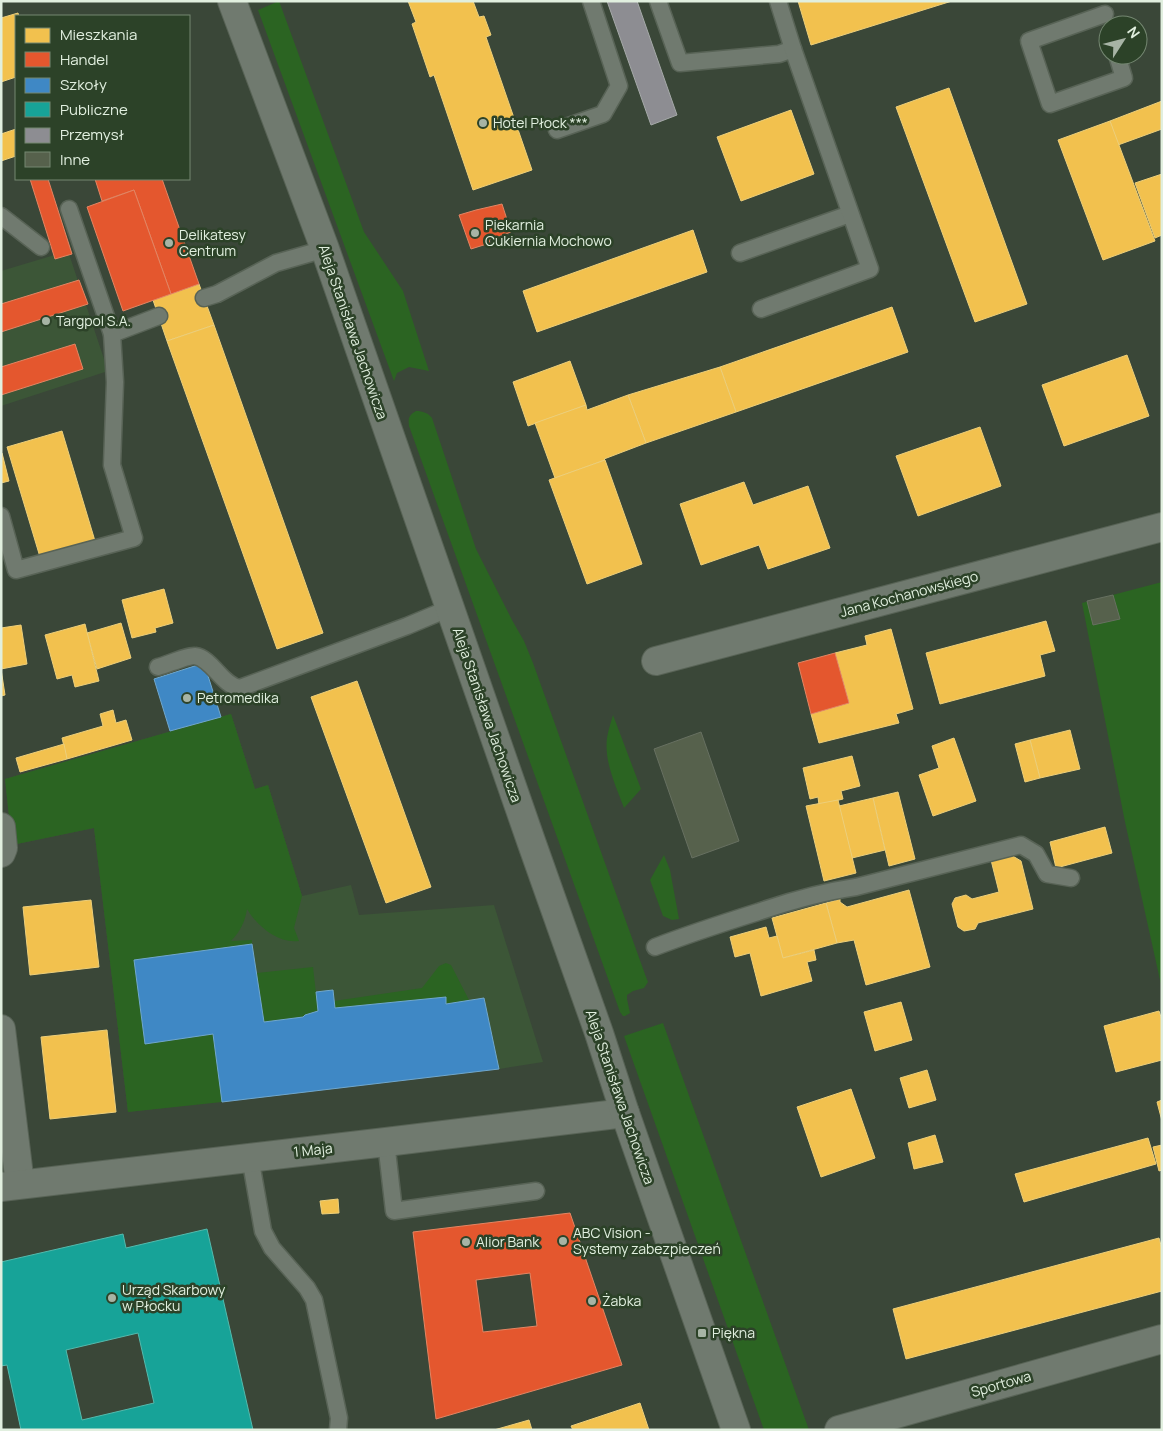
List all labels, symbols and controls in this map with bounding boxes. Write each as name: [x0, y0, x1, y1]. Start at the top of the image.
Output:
legend: [15, 15, 190, 180]
north arrow: [1098, 15, 1148, 65]
text: N: [1123, 22, 1145, 42]
text: Mieszkania: [60, 24, 137, 45]
text: Handel: [60, 49, 109, 70]
text: Szkoły: [60, 74, 107, 95]
text: Publiczne: [60, 99, 128, 120]
place label: Hotel Płock ***: [493, 113, 588, 132]
marker: Hotel Płock ***: [477, 117, 489, 129]
text: Przemysł: [60, 124, 125, 145]
text: Inne: [60, 149, 90, 170]
place label: Piekarnia Cukiernia Mochowo: [485, 215, 612, 250]
place label: Delikatesy Centrum: [179, 225, 246, 260]
marker: Piekarnia Cukiernia Mochowo: [469, 227, 481, 239]
marker: Delikatesy Centrum: [163, 237, 175, 249]
street label: Aleja Stanisława Jachowicza: [315, 242, 392, 422]
place label: Targpol S.A.: [56, 311, 131, 330]
marker: Targpol S.A.: [40, 315, 52, 327]
street label: Jana Kochanowskiego: [838, 566, 980, 621]
street label: Aleja Stanisława Jachowicza: [449, 625, 526, 805]
place label: Petromedika: [197, 688, 279, 707]
marker: Petromedika: [181, 692, 193, 704]
street label: Aleja Stanisława Jachowicza: [582, 1007, 659, 1187]
street label: 1 Maja: [293, 1138, 333, 1161]
place label: ABC Vision - Systemy zabezpieczeń: [573, 1223, 721, 1258]
place label: Alior Bank: [476, 1232, 540, 1251]
marker: ABC Vision - Systemy zabezpieczeń: [557, 1235, 569, 1247]
marker: Alior Bank: [460, 1236, 472, 1248]
place label: Urząd Skarbowy w Płocku: [122, 1280, 226, 1315]
place label: Żabka: [602, 1291, 641, 1310]
marker: Urząd Skarbowy w Płocku: [106, 1292, 118, 1304]
marker: Żabka: [586, 1295, 598, 1307]
place label: Piękna: [712, 1323, 755, 1342]
marker: Piękna: [696, 1327, 708, 1339]
street label: Sportowa: [969, 1366, 1033, 1401]

